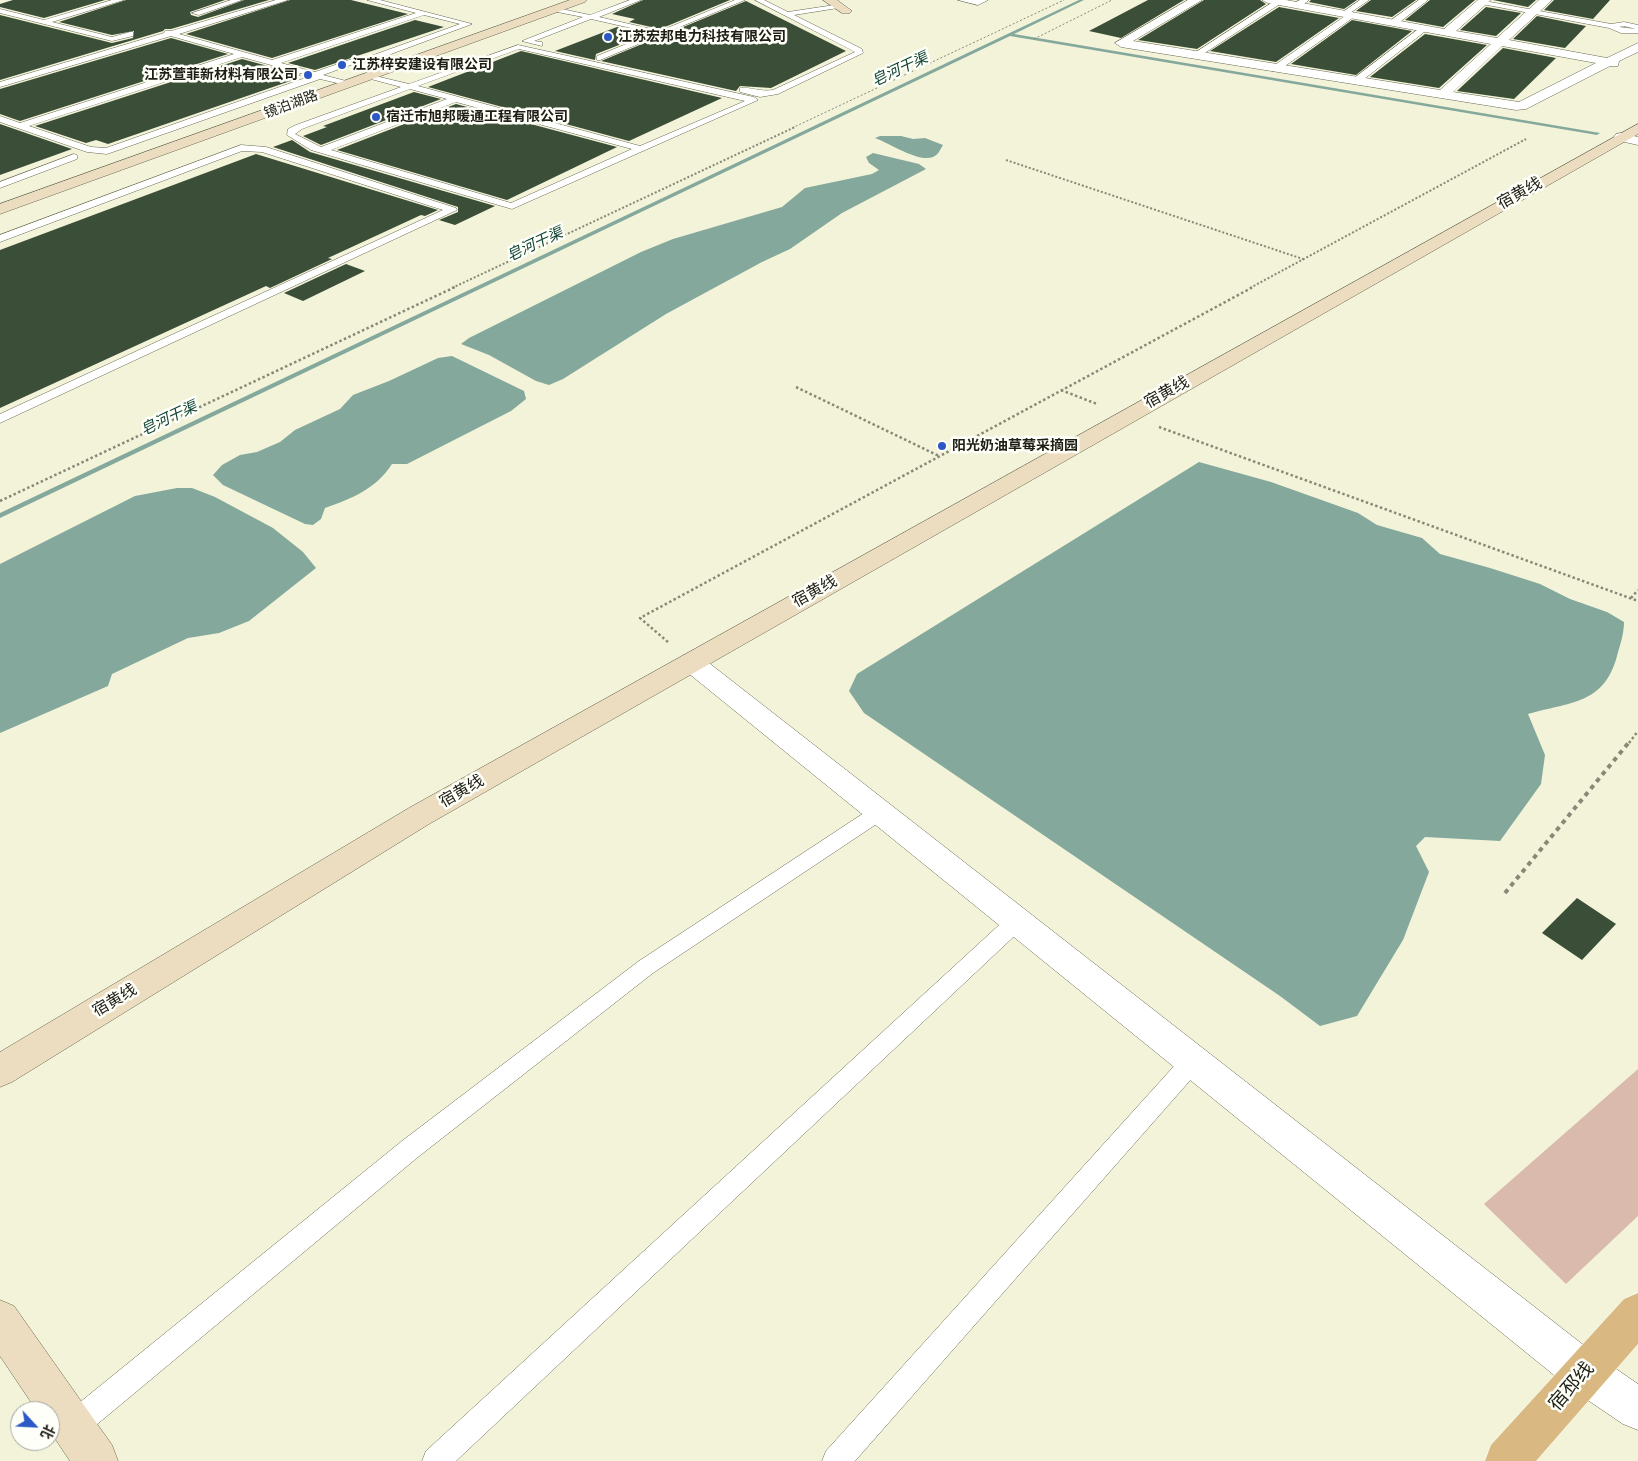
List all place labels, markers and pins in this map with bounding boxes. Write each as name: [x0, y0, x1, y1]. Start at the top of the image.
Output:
place label: 江苏宏邦电力科技有限公司: [618, 29, 786, 45]
marker: 江苏宏邦电力科技有限公司: [602, 31, 614, 43]
place label: 江苏梓安建设有限公司: [352, 57, 492, 73]
marker: 江苏梓安建设有限公司: [336, 59, 348, 71]
place label: 江苏萱菲新材料有限公司: [144, 67, 298, 83]
marker: 江苏萱菲新材料有限公司: [302, 69, 314, 81]
place label: 宿迁市旭邦暖通工程有限公司: [386, 109, 568, 125]
marker: 宿迁市旭邦暖通工程有限公司: [370, 111, 382, 123]
place label: 阳光奶油草莓采摘园: [952, 438, 1078, 454]
marker: 阳光奶油草莓采摘园: [936, 440, 948, 452]

